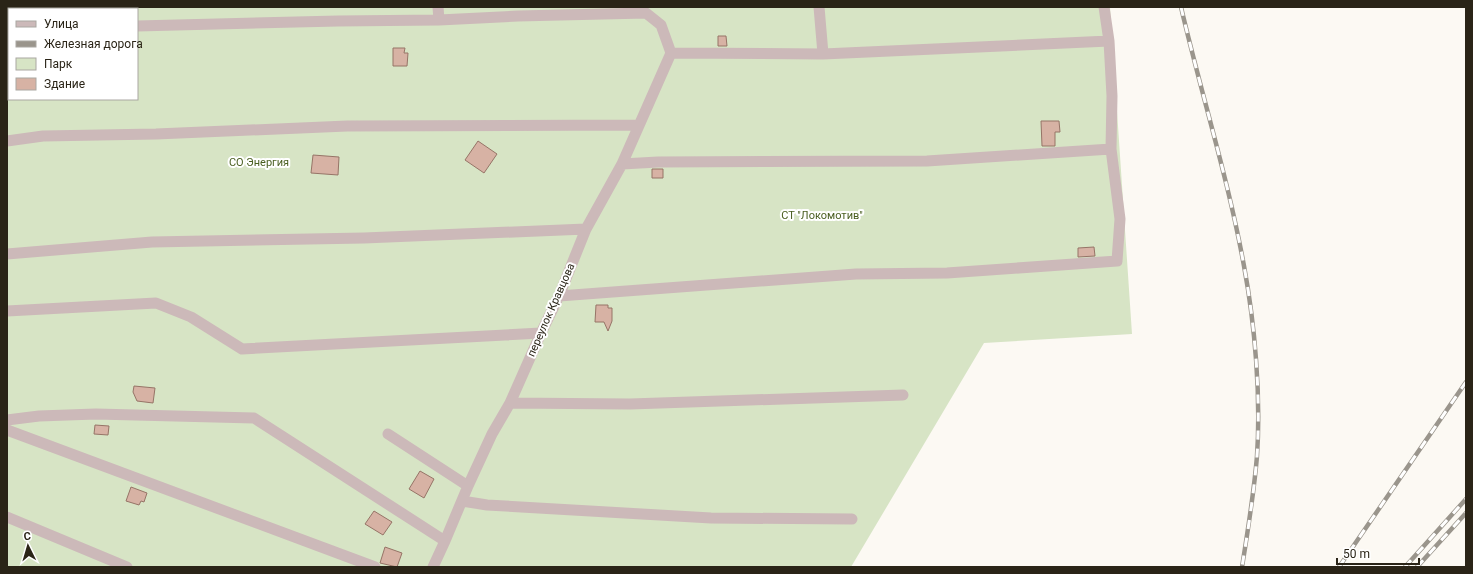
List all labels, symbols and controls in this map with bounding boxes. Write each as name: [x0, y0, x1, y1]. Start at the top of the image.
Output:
legend: [8, 8, 138, 100]
text: Улица: [44, 17, 79, 31]
text: Железная дорога: [44, 37, 143, 51]
text: Парк: [44, 57, 73, 71]
text: Здание: [44, 77, 85, 91]
park label: СО Энергия: [229, 156, 289, 169]
park label: СТ "Локомотив": [781, 209, 863, 222]
street label: переулок Кравцова: [525, 261, 577, 359]
north arrow: [8, 526, 48, 566]
text: С: [23, 530, 31, 543]
scale bar: [1337, 540, 1419, 566]
text: 50 m: [1343, 547, 1370, 561]

